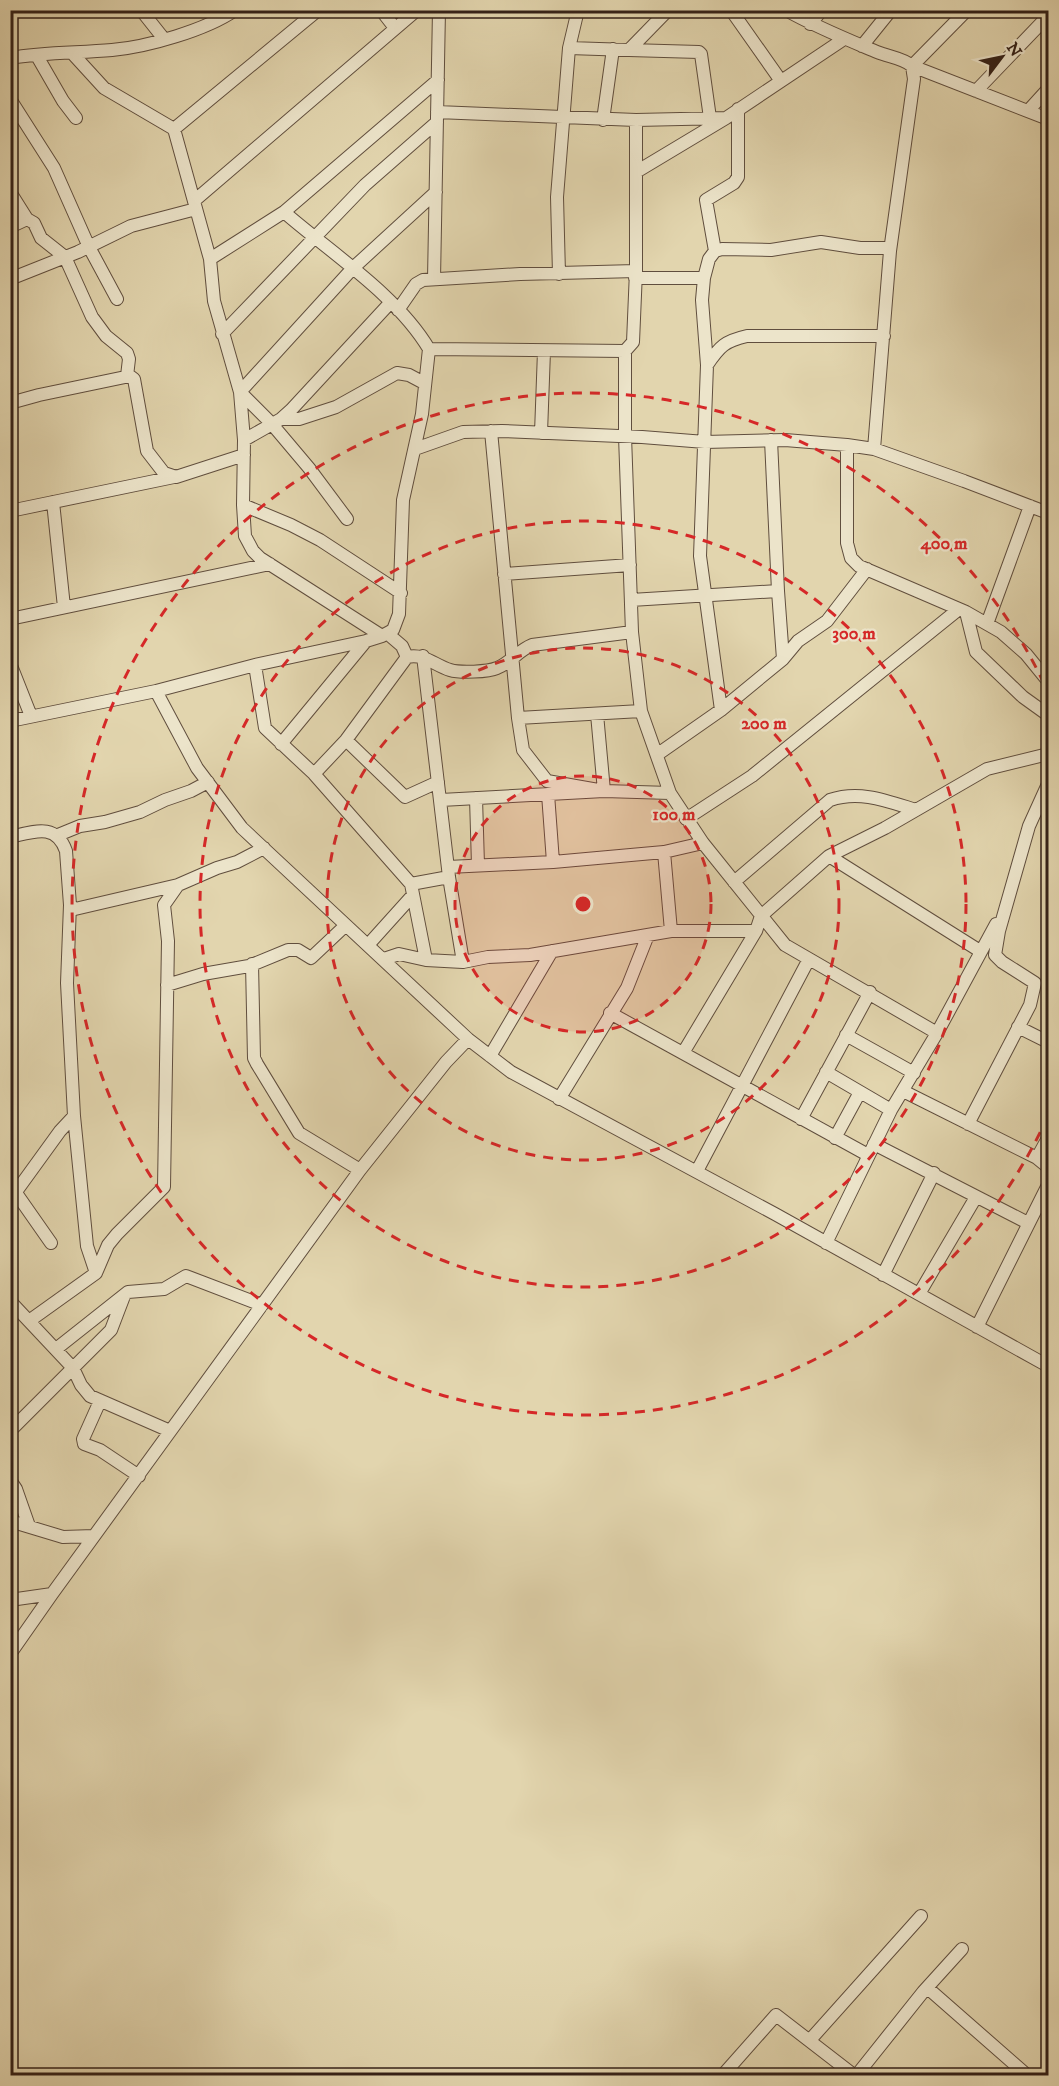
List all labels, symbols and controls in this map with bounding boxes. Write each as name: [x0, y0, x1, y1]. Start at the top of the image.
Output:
north arrow: [972, 27, 1032, 87]
text: N: [1002, 39, 1026, 60]
text: 400 m: [919, 533, 968, 555]
text: 300 m: [832, 623, 876, 645]
text: 200 m: [741, 713, 787, 735]
text: 100 m: [652, 804, 696, 826]
centre of rings: [573, 894, 593, 914]

